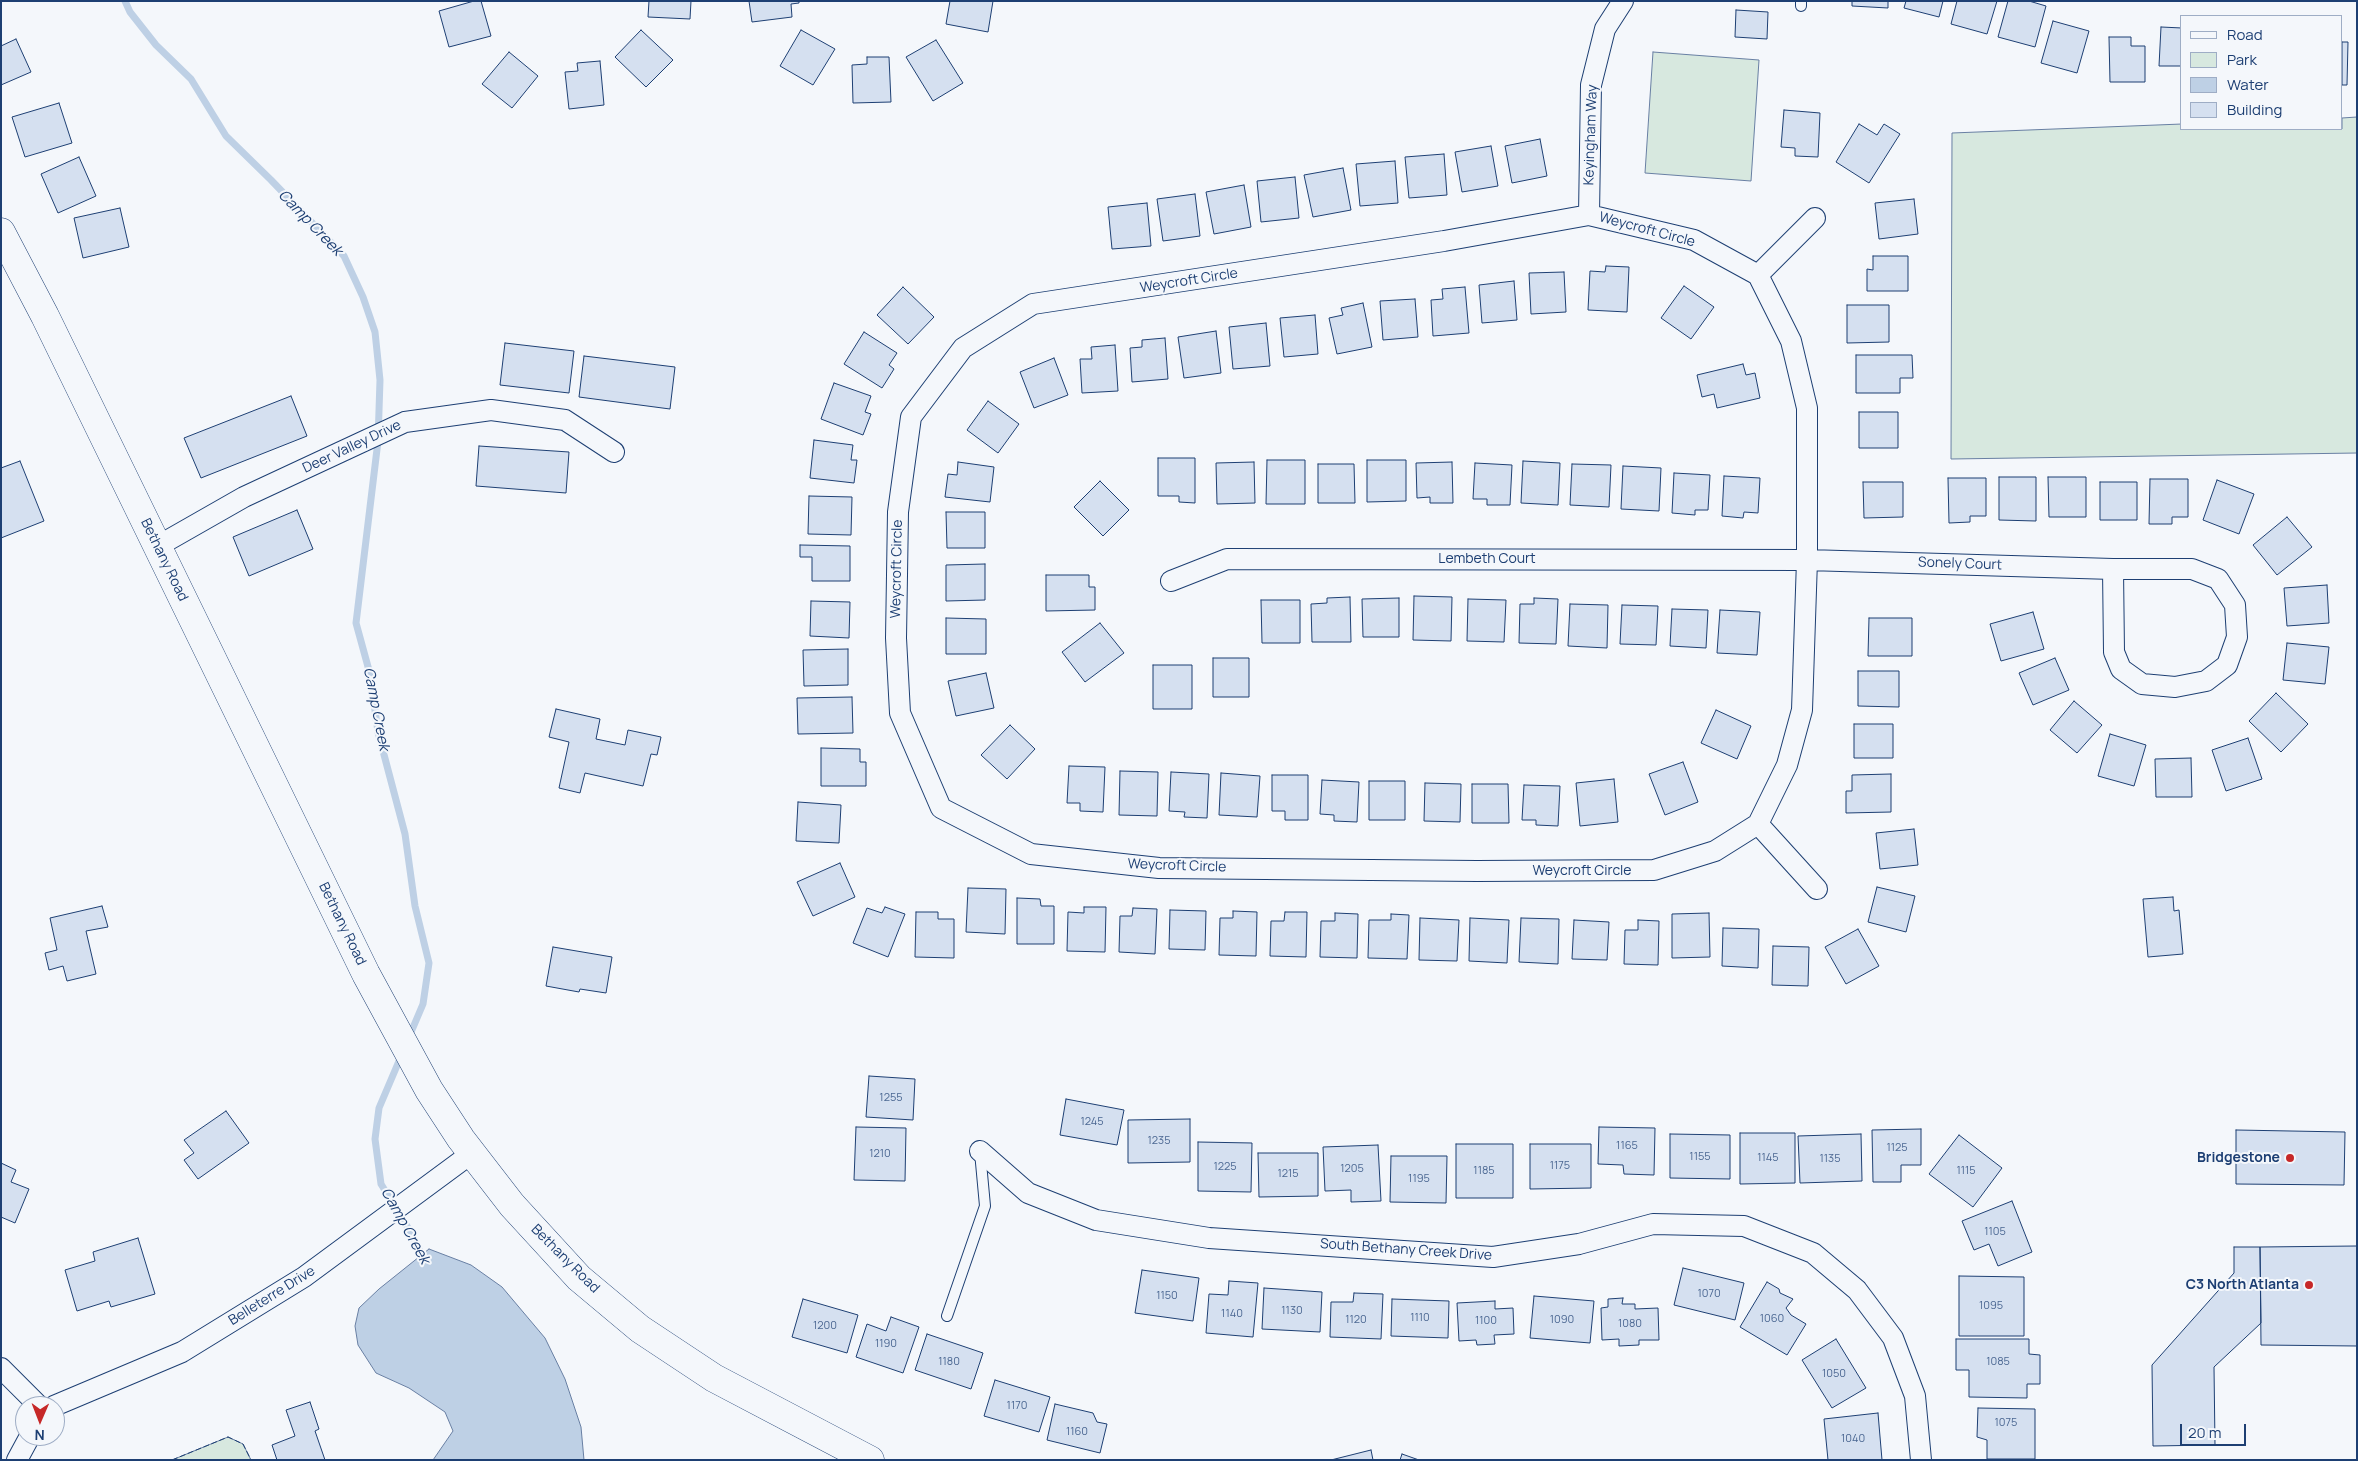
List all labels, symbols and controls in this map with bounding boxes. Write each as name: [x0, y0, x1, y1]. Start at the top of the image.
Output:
legend: [2180, 15, 2343, 130]
text: Road: [2227, 24, 2263, 45]
text: Park: [2227, 49, 2257, 70]
text: Water: [2227, 74, 2269, 95]
street label: Keyingham Way: [1581, 84, 1601, 186]
text: Building: [2227, 99, 2282, 120]
water label: Camp Creek: [274, 186, 346, 260]
street label: Weycroft Circle: [1597, 209, 1697, 251]
street label: Weycroft Circle: [1139, 265, 1239, 297]
street label: Deer Valley Drive: [300, 417, 404, 477]
street label: Bethany Road: [137, 516, 191, 604]
street label: Weycroft Circle: [888, 519, 906, 619]
street label: Lembeth Court: [1438, 551, 1536, 567]
street label: Sonely Court: [1918, 554, 2002, 574]
water label: Camp Creek: [359, 666, 393, 752]
street label: Weycroft Circle: [1127, 856, 1227, 876]
street label: Weycroft Circle: [1533, 863, 1631, 879]
street label: Bethany Road: [315, 880, 369, 968]
house number: 1255: [879, 1091, 903, 1105]
house number: 1245: [1080, 1115, 1104, 1129]
house number: 1235: [1148, 1134, 1170, 1148]
house number: 1165: [1616, 1139, 1638, 1153]
house number: 1125: [1886, 1141, 1908, 1155]
house number: 1210: [869, 1147, 891, 1161]
house number: 1155: [1689, 1150, 1711, 1164]
place label: Bridgestone: [2197, 1150, 2280, 1166]
house number: 1145: [1757, 1151, 1779, 1165]
house number: 1135: [1819, 1152, 1841, 1166]
marker: Bridgestone: [2284, 1152, 2296, 1164]
house number: 1175: [1550, 1159, 1570, 1173]
house number: 1225: [1213, 1160, 1237, 1174]
house number: 1205: [1340, 1162, 1364, 1176]
house number: 1185: [1473, 1164, 1495, 1178]
house number: 1115: [1956, 1164, 1976, 1178]
house number: 1215: [1277, 1167, 1299, 1181]
house number: 1195: [1408, 1172, 1430, 1186]
water label: Camp Creek: [377, 1185, 433, 1267]
street label: Bethany Road: [527, 1221, 603, 1297]
house number: 1105: [1984, 1225, 2006, 1239]
street label: South Bethany Creek Drive: [1319, 1236, 1493, 1264]
street label: Belleterre Drive: [226, 1263, 318, 1329]
place label: C3 North Atlanta: [2186, 1277, 2299, 1293]
marker: C3 North Atlanta: [2303, 1279, 2315, 1291]
house number: 1070: [1697, 1287, 1721, 1301]
house number: 1150: [1156, 1289, 1178, 1303]
house number: 1095: [1979, 1299, 2003, 1313]
house number: 1130: [1281, 1304, 1303, 1318]
house number: 1140: [1221, 1307, 1243, 1321]
house number: 1110: [1410, 1311, 1430, 1325]
house number: 1060: [1760, 1312, 1784, 1326]
house number: 1120: [1345, 1313, 1367, 1327]
house number: 1090: [1550, 1313, 1574, 1327]
house number: 1100: [1475, 1314, 1497, 1328]
house number: 1080: [1618, 1317, 1642, 1331]
house number: 1200: [813, 1319, 837, 1333]
house number: 1190: [875, 1337, 897, 1351]
house number: 1180: [938, 1355, 960, 1369]
house number: 1085: [1986, 1355, 2010, 1369]
house number: 1050: [1822, 1367, 1846, 1381]
north arrow: [15, 1396, 65, 1446]
house number: 1170: [1007, 1399, 1027, 1413]
scale bar: [2183, 1414, 2249, 1446]
house number: 1075: [1995, 1416, 2017, 1430]
text: 20 m: [2188, 1422, 2221, 1443]
house number: 1160: [1066, 1425, 1088, 1439]
text: N: [35, 1426, 45, 1445]
house number: 1040: [1841, 1432, 1865, 1446]

